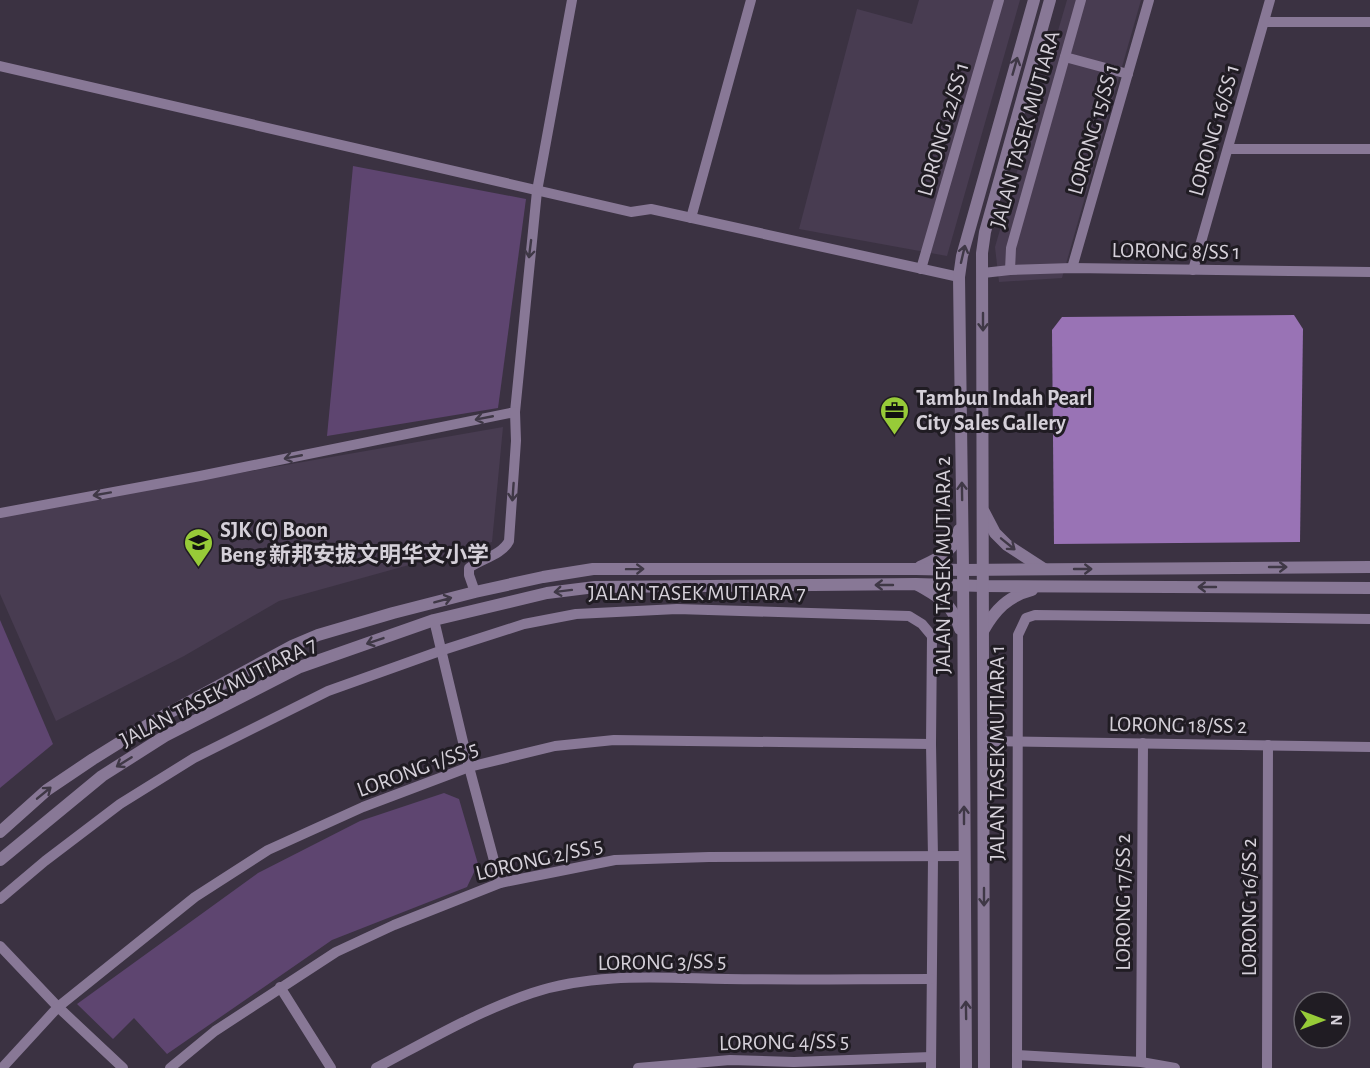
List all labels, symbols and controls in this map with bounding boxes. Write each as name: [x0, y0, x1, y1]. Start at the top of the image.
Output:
street label: JALAN TASEK MUTIARA: [986, 28, 1064, 231]
one-way arrow: [1010, 57, 1021, 76]
street label: LORONG 22/SS 1: [913, 60, 973, 199]
street label: LORONG 15/SS 1: [1064, 61, 1122, 197]
street label: LORONG 16/SS 1: [1185, 62, 1243, 199]
one-way arrow: [525, 239, 536, 258]
street label: LORONG 8/SS 1: [1112, 239, 1240, 263]
one-way arrow: [958, 245, 969, 264]
one-way arrow: [977, 312, 989, 332]
place label: Tambun Indah Pearl City Sales Gallery: [916, 387, 1092, 435]
office icon: Tambun Indah Pearl City Sales Gallery: [879, 394, 911, 436]
one-way arrow: [475, 413, 494, 424]
one-way arrow: [284, 452, 303, 463]
street label: JALAN TASEK MUTIARA 2: [932, 456, 954, 674]
one-way arrow: [507, 481, 518, 501]
one-way arrow: [956, 481, 968, 501]
one-way arrow: [92, 489, 112, 500]
place label: SJK (C) Boon Beng 新邦安拔文明华文小学: [220, 519, 489, 566]
school or university icon: SJK (C) Boon Beng 新邦安拔文明华文小学: [183, 526, 215, 568]
one-way arrow: [1000, 538, 1016, 551]
one-way arrow: [1268, 561, 1288, 573]
one-way arrow: [625, 563, 645, 575]
one-way arrow: [1073, 563, 1093, 575]
one-way arrow: [874, 579, 894, 591]
one-way arrow: [1197, 581, 1217, 593]
street label: JALAN TASEK MUTIARA 7: [588, 582, 806, 604]
one-way arrow: [554, 586, 573, 597]
one-way arrow: [433, 594, 452, 606]
street label: JALAN TASEK MUTIARA 7: [117, 633, 320, 751]
one-way arrow: [366, 636, 385, 647]
street label: JALAN TASEK MUTIARA 1: [986, 645, 1008, 861]
street label: LORONG 18/SS 2: [1109, 713, 1247, 737]
street label: LORONG 1/SS 5: [354, 737, 481, 801]
one-way arrow: [116, 756, 133, 768]
one-way arrow: [36, 787, 52, 800]
one-way arrow: [958, 805, 970, 825]
street label: LORONG 17/SS 2: [1112, 833, 1134, 971]
street label: LORONG 2/SS 5: [474, 834, 605, 884]
street label: LORONG 16/SS 2: [1238, 838, 1260, 976]
one-way arrow: [978, 886, 990, 906]
street label: LORONG 3/SS 5: [597, 950, 727, 974]
north arrow: [1292, 990, 1352, 1050]
one-way arrow: [960, 1000, 972, 1020]
text: N: [1328, 1014, 1344, 1026]
street label: LORONG 4/SS 5: [719, 1030, 849, 1054]

